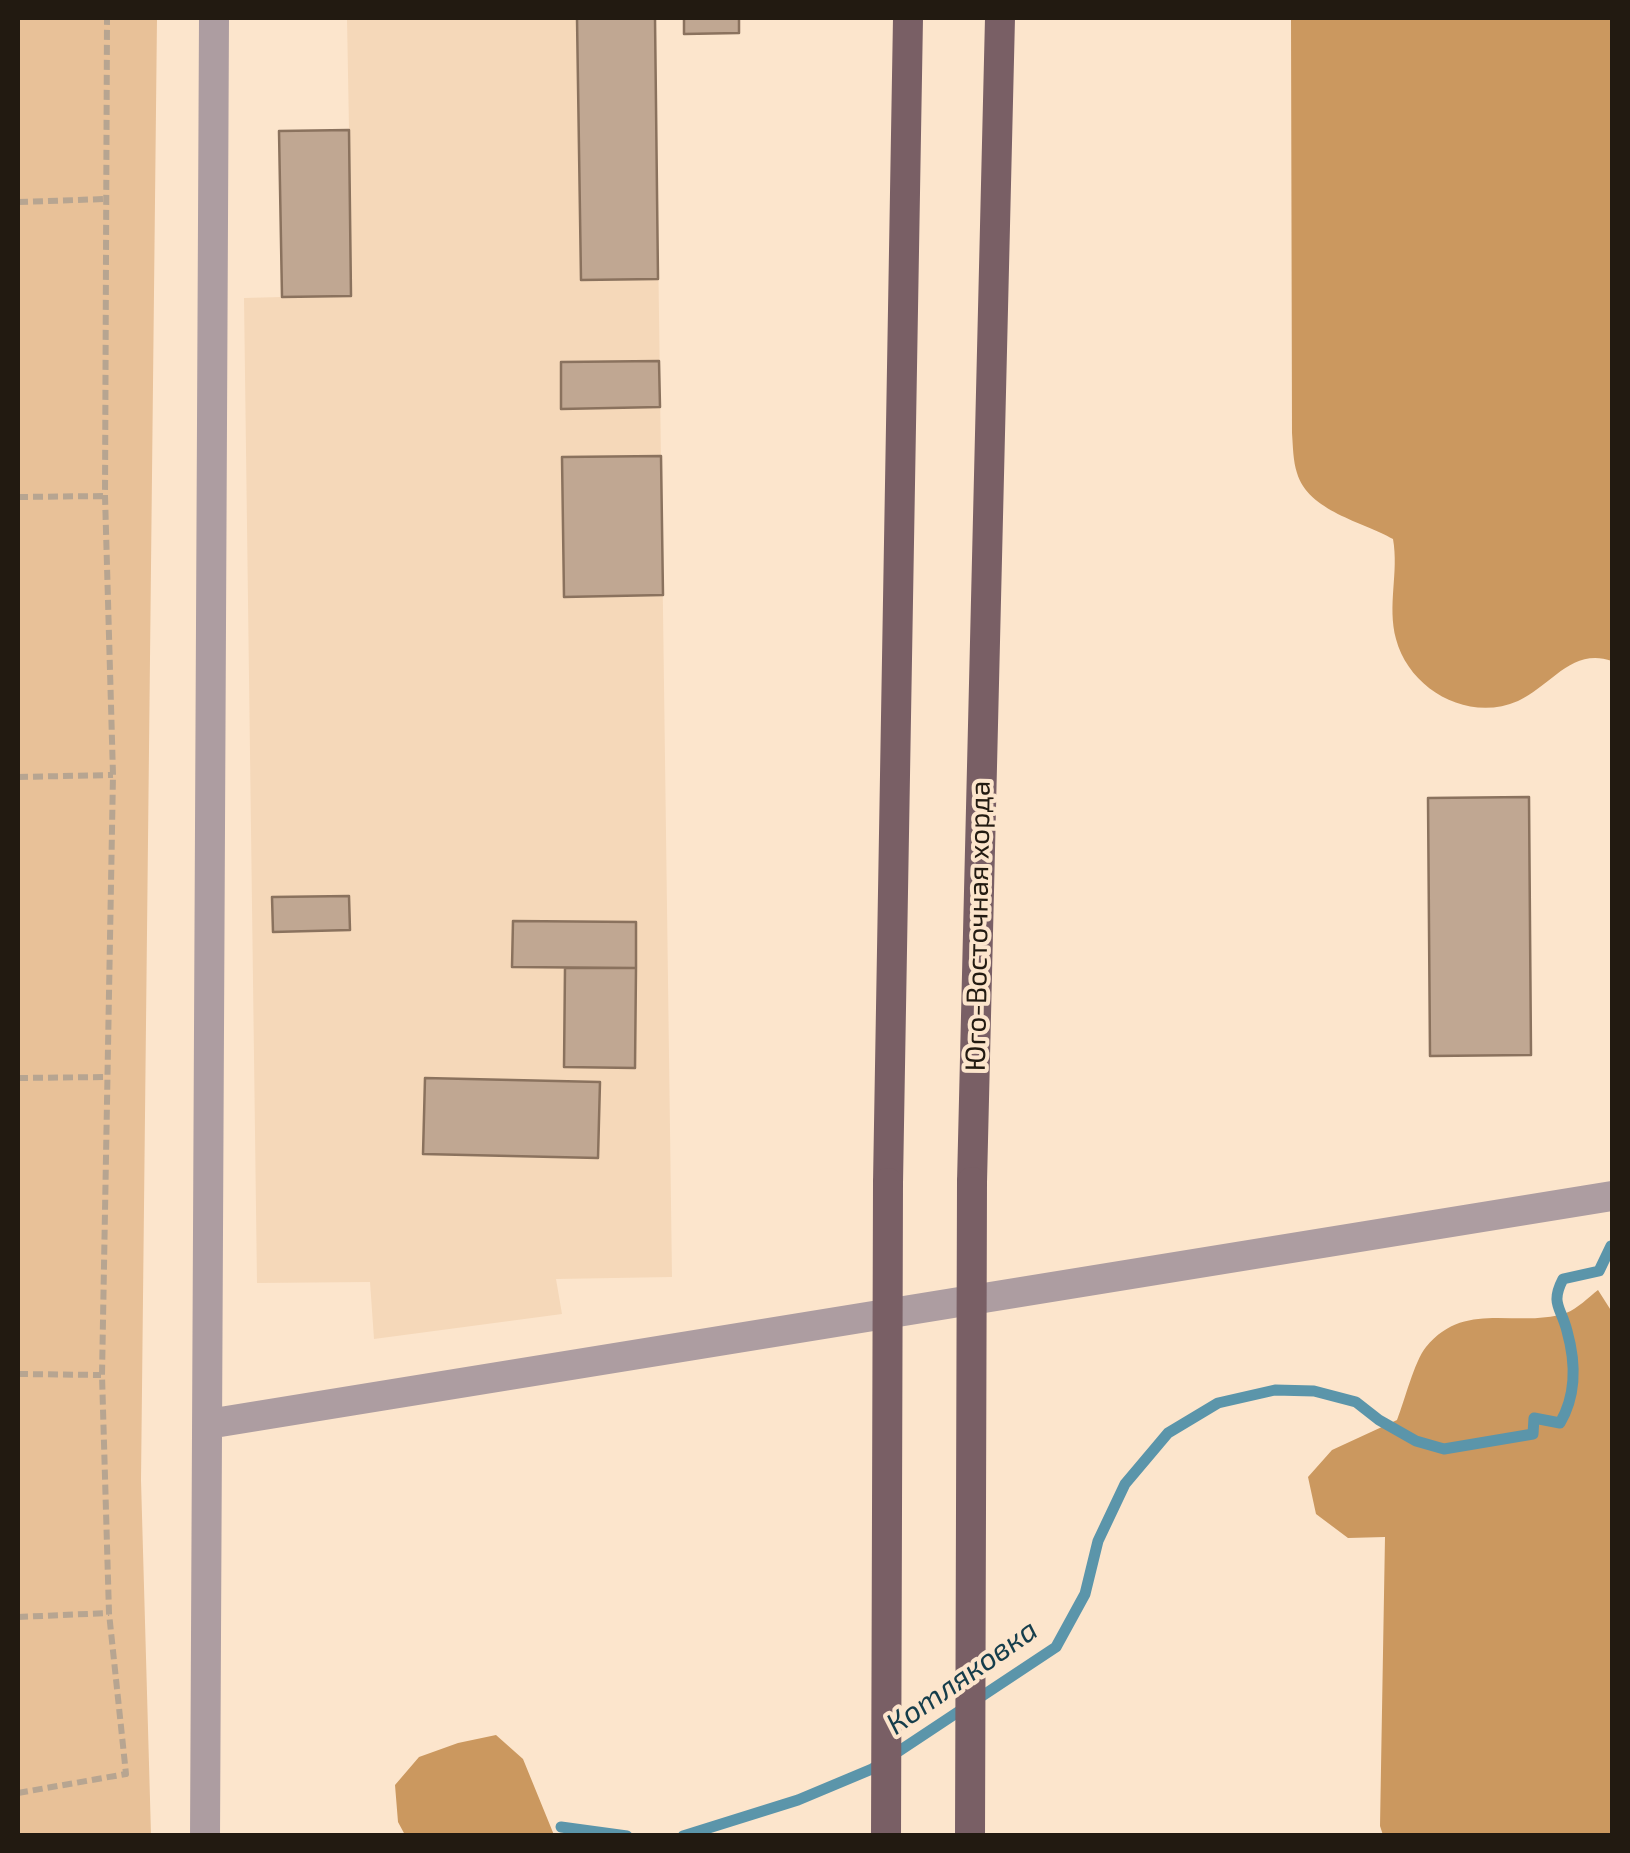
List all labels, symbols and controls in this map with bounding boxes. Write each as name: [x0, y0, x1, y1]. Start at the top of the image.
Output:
street label: Юго-Восточная хорда: [959, 780, 997, 1072]
water label: Котляковка: [880, 1612, 1044, 1742]

